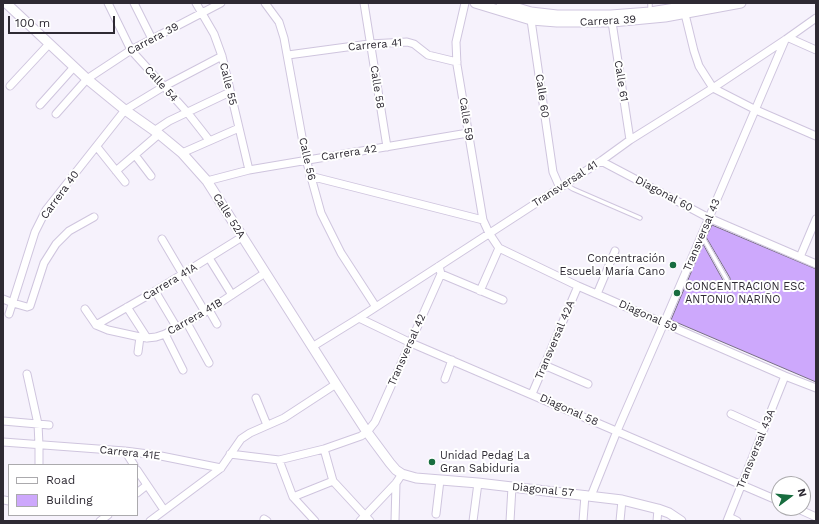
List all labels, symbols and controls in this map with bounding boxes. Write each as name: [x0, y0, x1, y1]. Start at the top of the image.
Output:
scale bar: [10, 8, 117, 34]
street label: Carrera 39: [579, 13, 637, 29]
text: 100 m: [15, 16, 50, 30]
street label: Carrera 39: [125, 20, 181, 58]
street label: Carrera 41: [347, 36, 403, 54]
street label: Calle 61: [611, 59, 631, 103]
street label: Calle 55: [216, 61, 240, 107]
street label: Calle 54: [141, 63, 181, 105]
street label: Calle 58: [367, 64, 387, 110]
street label: Calle 60: [532, 73, 552, 119]
street label: Calle 59: [456, 96, 476, 142]
street label: Calle 56: [296, 136, 318, 182]
street label: Carrera 42: [320, 142, 378, 164]
street label: Transversal 41: [530, 158, 600, 210]
street label: Carrera 40: [38, 168, 82, 222]
street label: Diagonal 60: [633, 173, 695, 215]
street label: Calle 52A: [210, 191, 248, 241]
street label: Transversal 43: [681, 197, 723, 273]
place label: Concentración Escuela María Cano: [559, 252, 665, 278]
marker: Concentración Escuela María Cano: [668, 260, 678, 270]
street label: Carrera 41A: [140, 261, 200, 303]
place label: CONCENTRACION ESC ANTONIO NARIÑO: [685, 280, 805, 306]
marker: CONCENTRACION ESC ANTONIO NARIÑO: [672, 288, 682, 298]
street label: Carrera 41B: [165, 296, 225, 338]
street label: Diagonal 59: [617, 297, 679, 335]
street label: Transversal 42A: [532, 298, 578, 382]
street label: Transversal 42: [385, 312, 429, 388]
street label: Diagonal 58: [538, 391, 600, 429]
street label: Transversal 43A: [734, 407, 778, 491]
street label: Carrera 41E: [99, 443, 161, 463]
place label: Unidad Pedag La Gran Sabiduria: [440, 449, 530, 475]
marker: Unidad Pedag La Gran Sabiduria: [427, 457, 437, 467]
legend: [8, 464, 138, 516]
text: Road: [46, 473, 75, 487]
north arrow: [771, 476, 811, 516]
street label: Diagonal 57: [511, 480, 575, 500]
text: N: [795, 487, 809, 499]
text: Building: [46, 493, 93, 507]

